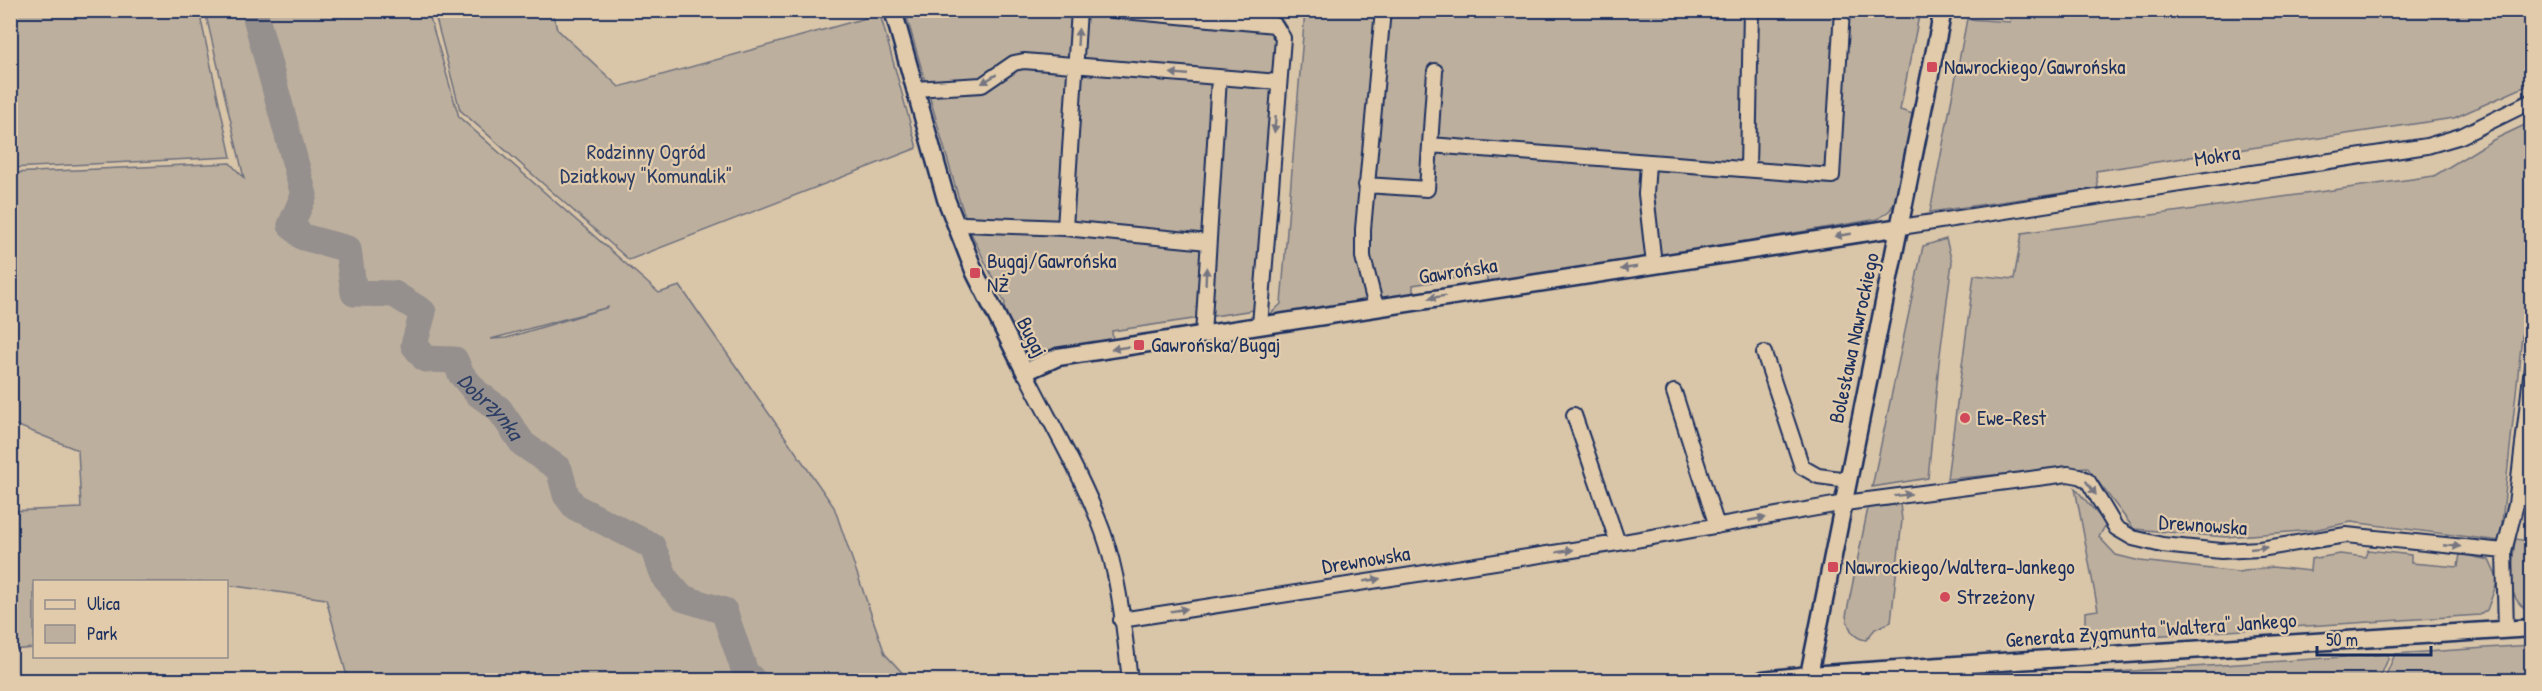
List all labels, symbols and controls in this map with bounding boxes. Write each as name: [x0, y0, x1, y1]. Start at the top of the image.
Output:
one-way arrow: [1073, 28, 1082, 47]
place label: Nawrockiego/Gawrońska: [1944, 52, 2125, 81]
marker: Nawrockiego/Gawrońska: [1925, 60, 1939, 74]
one-way arrow: [1169, 69, 1188, 79]
one-way arrow: [981, 74, 998, 85]
one-way arrow: [1270, 114, 1280, 133]
park label: Rodzinny Ogród Działkowy "Komunalik": [560, 137, 732, 190]
street label: Mokra: [2192, 138, 2242, 173]
one-way arrow: [1833, 231, 1852, 240]
place label: Bugaj/Gawrońska NŻ: [987, 246, 1117, 299]
street label: Gawrońska: [1417, 250, 1499, 291]
street label: Bolesława Nawrockiego: [1821, 250, 1886, 426]
one-way arrow: [1620, 263, 1639, 272]
marker: Bugaj/Gawrońska NŻ: [968, 266, 982, 280]
one-way arrow: [1202, 267, 1211, 286]
one-way arrow: [1427, 293, 1446, 302]
street label: Bugaj: [1010, 312, 1055, 362]
place label: Gawrońska/Bugaj: [1151, 330, 1281, 359]
marker: Gawrońska/Bugaj: [1132, 338, 1146, 352]
one-way arrow: [1110, 343, 1129, 352]
water label: Dobrzynka: [451, 366, 532, 447]
place label: Ewe-Rest: [1977, 403, 2047, 432]
marker: Ewe-Rest: [1958, 411, 1972, 425]
one-way arrow: [2085, 479, 2097, 495]
one-way arrow: [1893, 491, 1912, 500]
street label: Drewnowska: [2158, 507, 2248, 542]
one-way arrow: [1748, 514, 1767, 523]
street label: Drewnowska: [1320, 538, 1412, 581]
one-way arrow: [2443, 541, 2462, 551]
one-way arrow: [2250, 544, 2269, 553]
one-way arrow: [1555, 547, 1574, 556]
place label: Nawrockiego/Waltera-Jankego: [1845, 552, 2075, 581]
marker: Nawrockiego/Waltera-Jankego: [1826, 560, 1840, 574]
one-way arrow: [1362, 576, 1381, 585]
legend: [33, 580, 228, 658]
place label: Strzeżony: [1957, 582, 2035, 611]
marker: Strzeżony: [1938, 590, 1952, 604]
text: Ulica: [87, 591, 120, 616]
one-way arrow: [1170, 605, 1189, 614]
street label: Generała Zygmunta "Waltera" Jankego: [2005, 605, 2297, 654]
scale bar: [2317, 619, 2431, 657]
text: Park: [87, 621, 118, 646]
text: 50 m: [2326, 627, 2358, 652]

